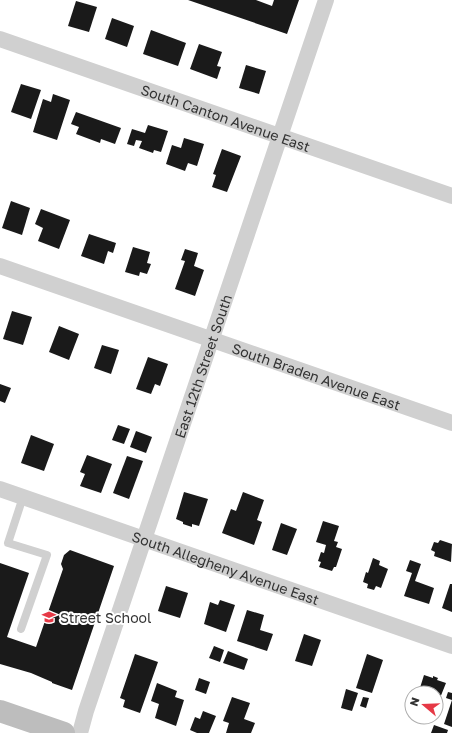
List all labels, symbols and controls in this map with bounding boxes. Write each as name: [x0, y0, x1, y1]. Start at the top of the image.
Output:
street label: South Canton Avenue East: [139, 80, 313, 155]
street label: East 12th Street South: [170, 292, 235, 440]
street label: South Braden Avenue East: [230, 339, 403, 413]
street label: South Allegheny Avenue East: [130, 527, 322, 608]
school or university icon: Street School: [41, 609, 57, 625]
place label: Street School: [60, 609, 151, 626]
north arrow: [404, 685, 444, 725]
text: N: [407, 696, 422, 708]

